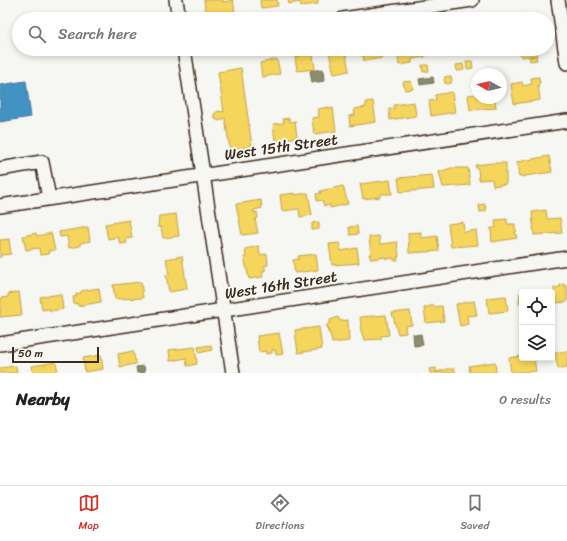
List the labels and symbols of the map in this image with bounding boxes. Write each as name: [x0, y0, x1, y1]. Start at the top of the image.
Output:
north arrow: [471, 68, 507, 104]
street label: West 15th Street: [223, 126, 340, 168]
street label: West 16th Street: [223, 263, 340, 307]
scale bar: [12, 345, 99, 364]

